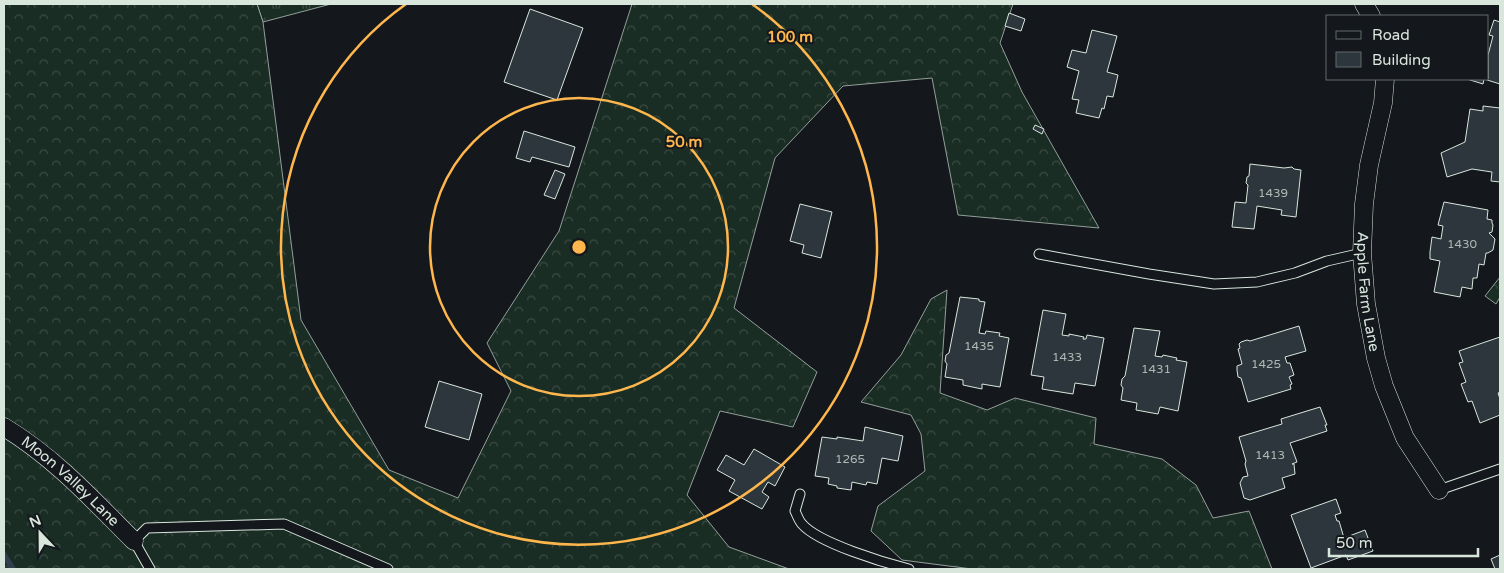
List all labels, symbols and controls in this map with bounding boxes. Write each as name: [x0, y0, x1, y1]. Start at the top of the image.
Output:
legend: [1326, 15, 1489, 80]
text: Road: [1372, 26, 1410, 44]
text: 100 m: [767, 28, 813, 46]
text: Building: [1372, 51, 1431, 69]
text: 50 m: [666, 133, 702, 151]
house number: 1439: [1258, 186, 1288, 200]
street label: Apple Farm Lane: [1353, 231, 1384, 353]
house number: 1430: [1447, 237, 1478, 251]
centre of rings: [570, 238, 588, 256]
house number: 1435: [964, 339, 994, 353]
house number: 1433: [1052, 350, 1082, 364]
house number: 1425: [1251, 357, 1281, 371]
house number: 1431: [1141, 362, 1171, 376]
street label: Moon Valley Lane: [18, 432, 123, 530]
house number: 1413: [1255, 448, 1285, 462]
house number: 1265: [835, 452, 865, 466]
north arrow: [15, 508, 65, 558]
text: N: [27, 511, 44, 531]
scale bar: [1329, 526, 1478, 558]
text: 50 m: [1336, 534, 1373, 552]

